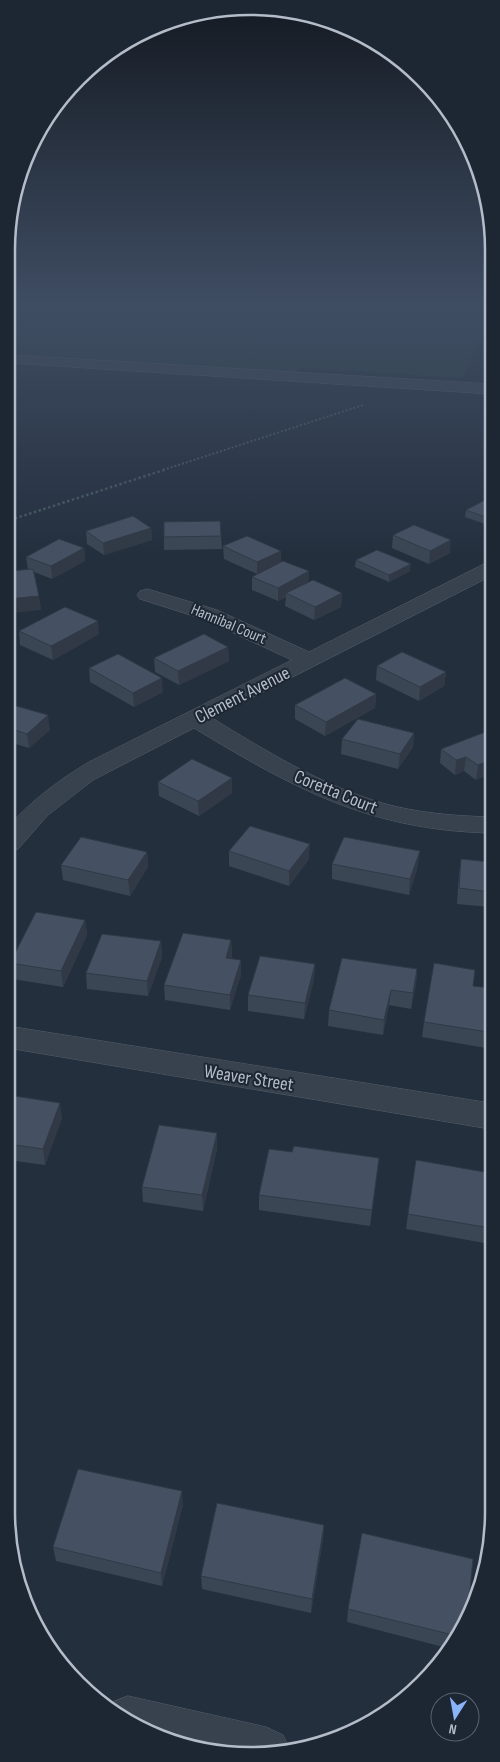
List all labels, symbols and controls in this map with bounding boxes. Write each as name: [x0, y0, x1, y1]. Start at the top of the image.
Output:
street label: Hannibal Court: [188, 600, 269, 649]
street label: Clement Avenue: [191, 662, 294, 729]
street label: Coretta Court: [290, 765, 381, 820]
street label: Weaver Street: [202, 1060, 295, 1097]
north arrow: [430, 1692, 480, 1742]
text: N: [447, 1720, 458, 1738]

